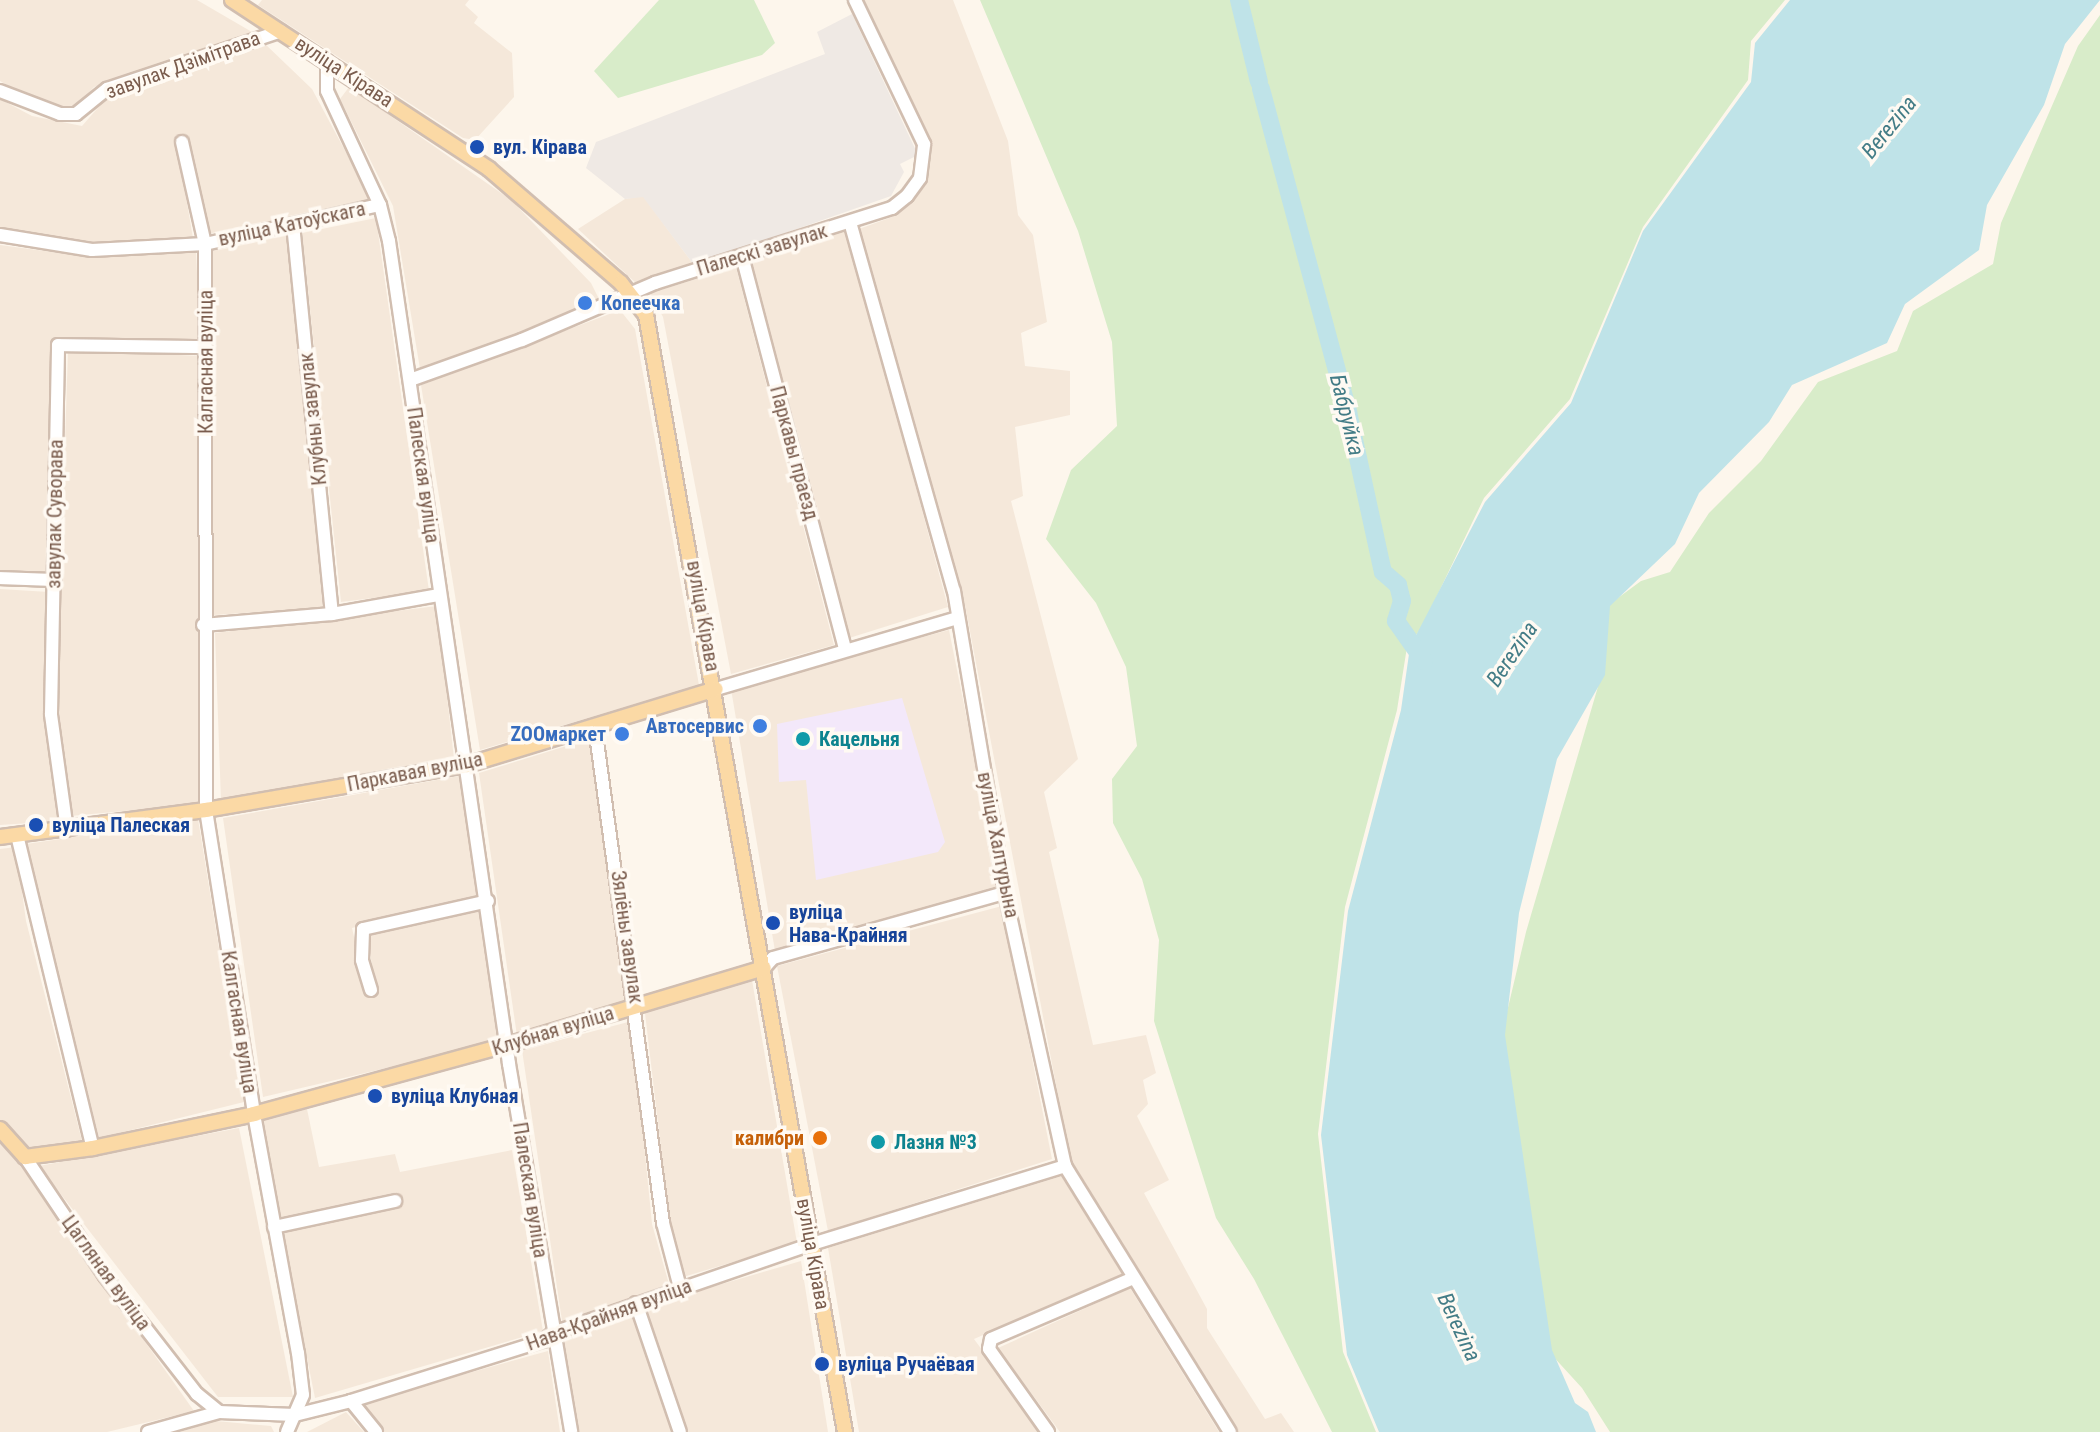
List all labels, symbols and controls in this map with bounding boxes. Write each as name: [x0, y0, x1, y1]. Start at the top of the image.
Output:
street label: завулак Дзімітрава: [103, 26, 263, 104]
street label: вуліца Кірава: [290, 31, 398, 113]
water label: Berezina: [1856, 90, 1922, 164]
place label: вул. Кірава: [493, 135, 587, 159]
marker: вул. Кірава: [468, 138, 486, 156]
street label: вуліца Катоўскага: [216, 197, 368, 251]
street label: Палескі завулак: [694, 219, 830, 281]
street label: Калгасная вуліца: [194, 290, 218, 434]
place label: Копеечка: [601, 291, 680, 315]
marker: Копеечка: [576, 294, 594, 312]
street label: Клубны завулак: [294, 351, 332, 487]
water label: Бабруйка: [1324, 372, 1370, 458]
street label: Паркавы праезд: [765, 383, 823, 523]
street label: Палеская вуліца: [402, 406, 444, 544]
street label: завулак Суворава: [42, 439, 68, 589]
street label: вуліца Кірава: [681, 559, 725, 673]
water label: Berezina: [1481, 616, 1543, 692]
place label: Автосервис: [646, 714, 744, 738]
marker: Автосервис: [751, 717, 769, 735]
place label: ZOOмаркет: [510, 722, 606, 746]
marker: ZOOмаркет: [613, 725, 631, 743]
place label: Кацельня: [819, 727, 900, 751]
marker: Кацельня: [794, 730, 812, 748]
street label: Паркавая вуліца: [345, 747, 485, 797]
street label: вуліца Халтурына: [972, 770, 1024, 920]
place label: вуліца Палеская: [52, 813, 190, 837]
marker: вуліца Палеская: [27, 816, 45, 834]
street label: Зялёны завулак: [606, 869, 648, 1005]
place label: вуліца Нава-Крайняя: [789, 900, 908, 947]
marker: вуліца Нава-Крайняя: [764, 914, 782, 932]
street label: Калгасная вуліца: [216, 949, 262, 1095]
street label: Клубная вуліца: [489, 1001, 617, 1061]
place label: вуліца Клубная: [391, 1084, 519, 1108]
marker: вуліца Клубная: [366, 1087, 384, 1105]
street label: Палеская вуліца: [507, 1120, 553, 1260]
place label: калибри: [735, 1126, 804, 1150]
marker: калибри: [811, 1129, 829, 1147]
place label: Лазня №3: [894, 1130, 977, 1154]
marker: Лазня №3: [869, 1133, 887, 1151]
street label: вуліца Кірава: [791, 1197, 835, 1311]
street label: Цагляная вуліца: [56, 1211, 156, 1335]
street label: Нава-Крайняя вуліца: [523, 1274, 695, 1356]
water label: Berezina: [1432, 1288, 1486, 1366]
place label: вуліца Ручаёвая: [838, 1352, 975, 1376]
marker: вуліца Ручаёвая: [813, 1355, 831, 1373]

